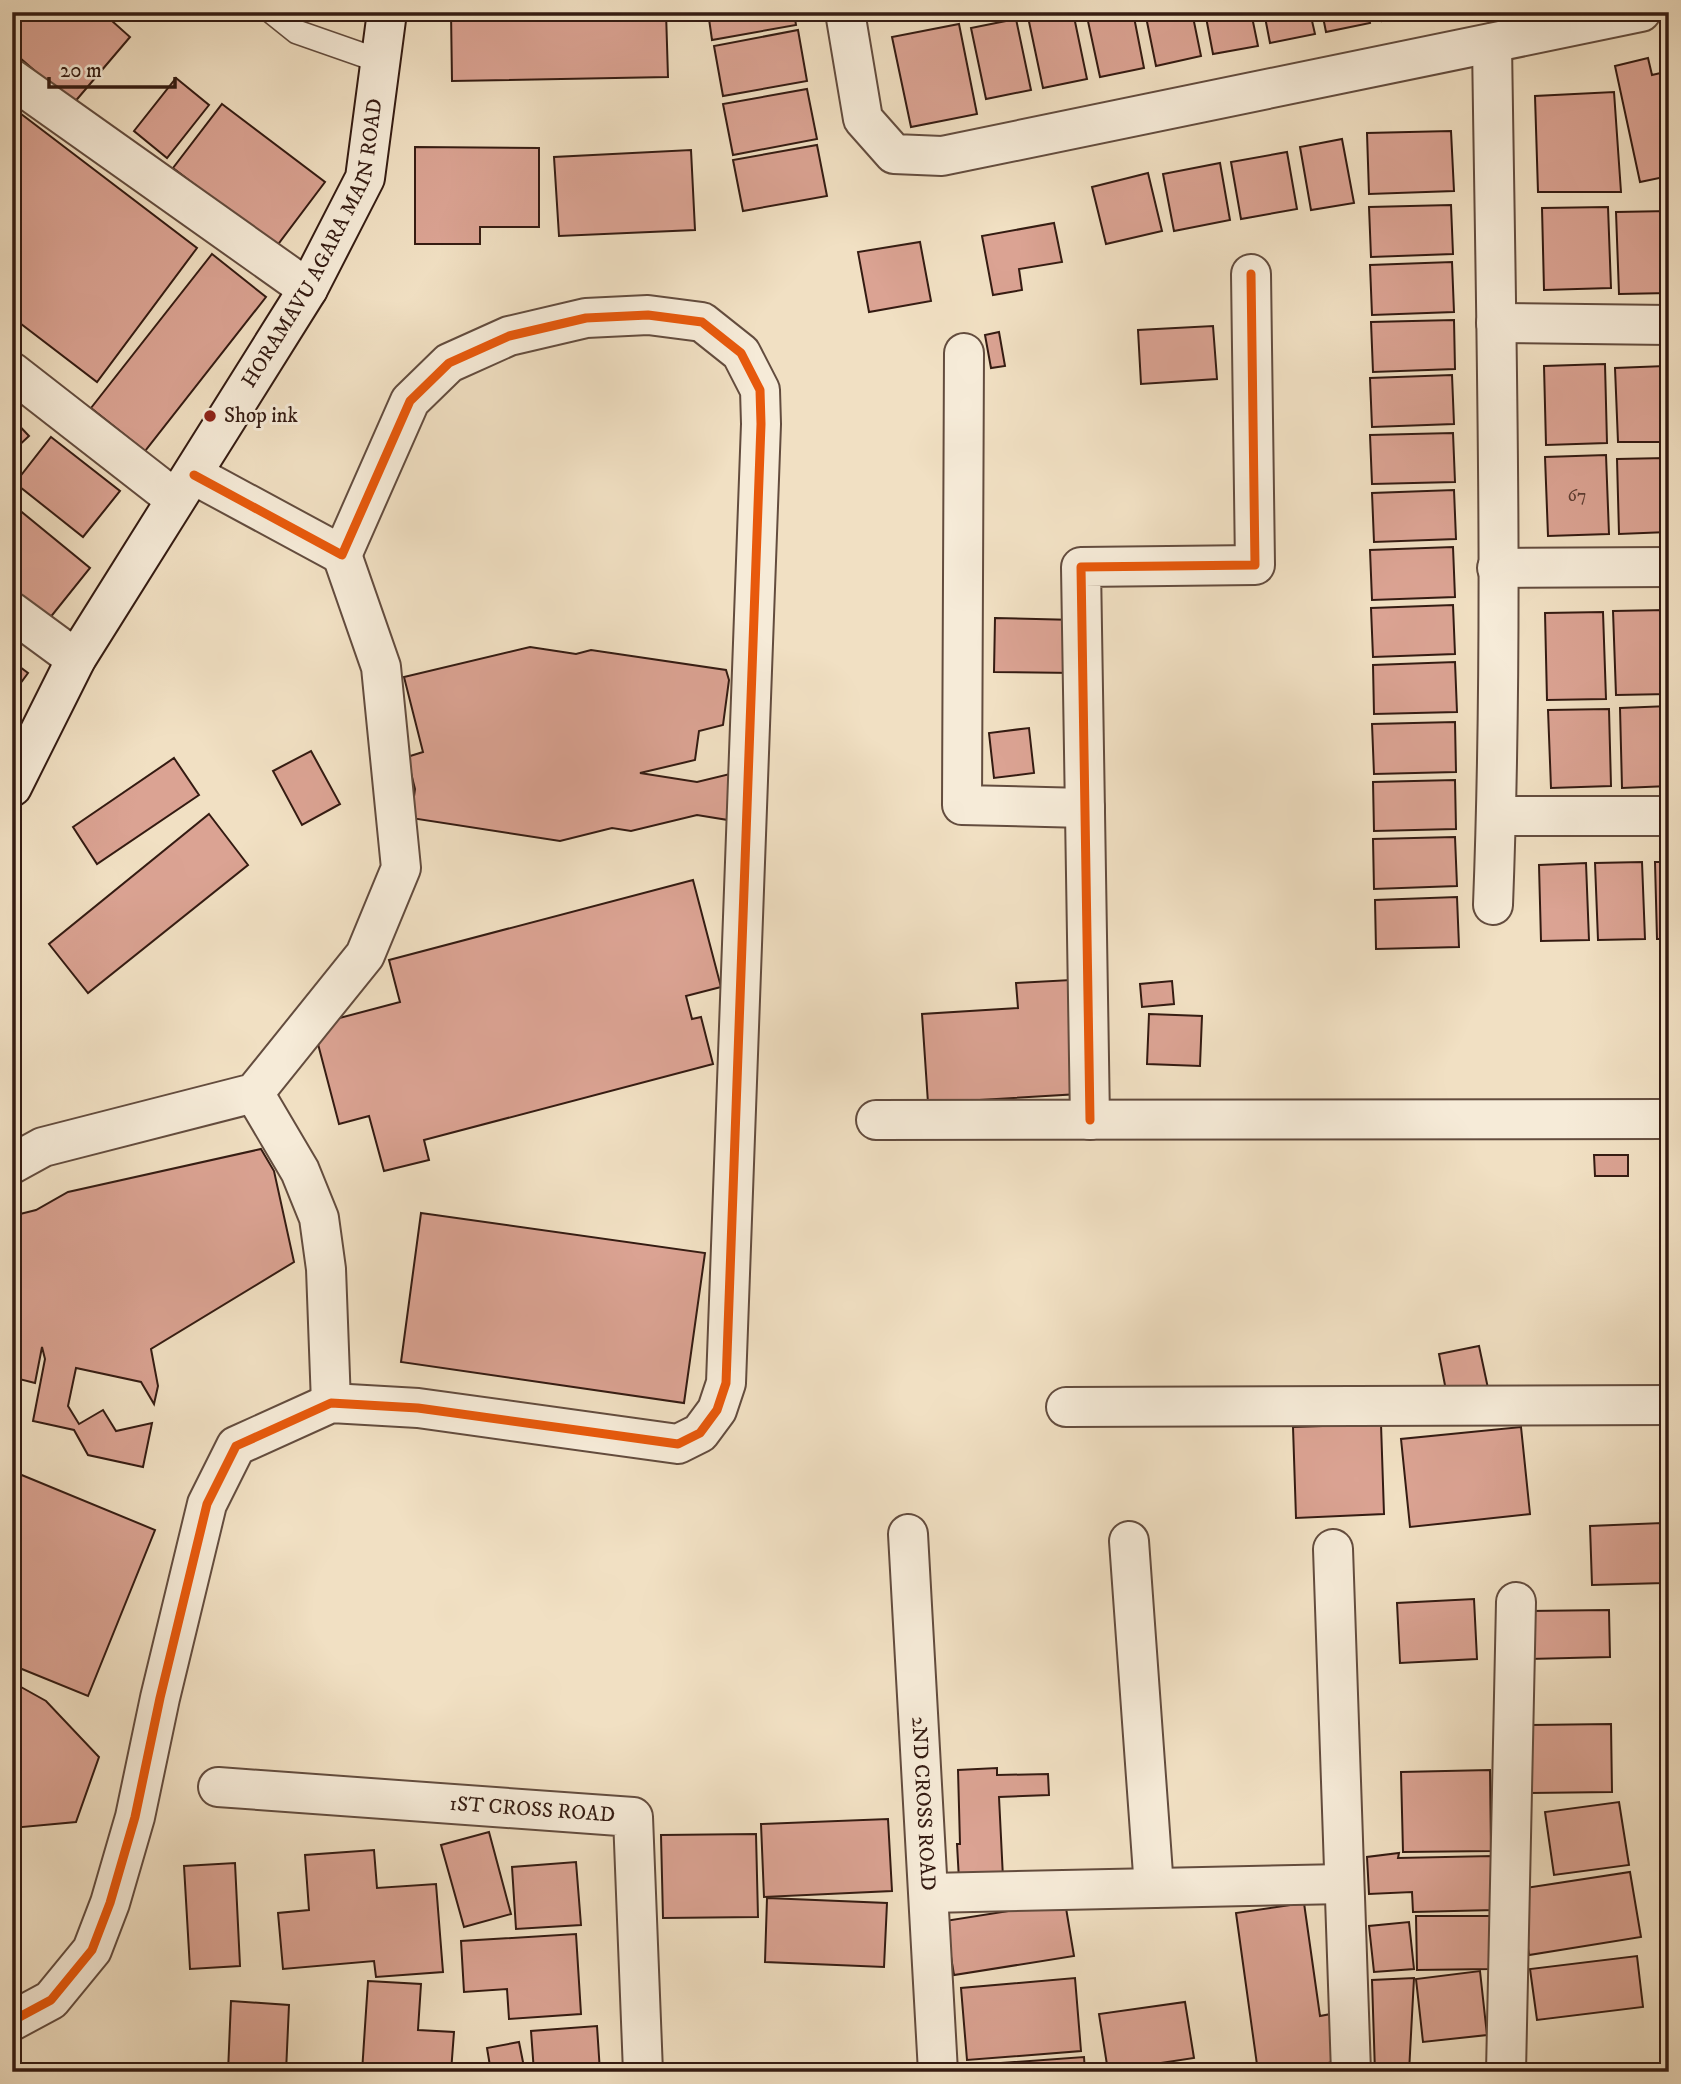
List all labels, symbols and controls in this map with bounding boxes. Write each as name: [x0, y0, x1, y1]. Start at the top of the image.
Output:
scale bar: [49, 46, 175, 90]
text: 20 m: [60, 58, 102, 84]
street label: HORAMAVU AGARA MAIN ROAD: [236, 97, 388, 393]
place label: Shop ink: [224, 403, 299, 429]
marker: Shop ink: [202, 408, 218, 424]
house number: 67: [1568, 485, 1586, 507]
street label: 2ND CROSS ROAD: [905, 1716, 941, 1891]
street label: 1ST CROSS ROAD: [448, 1791, 616, 1829]

